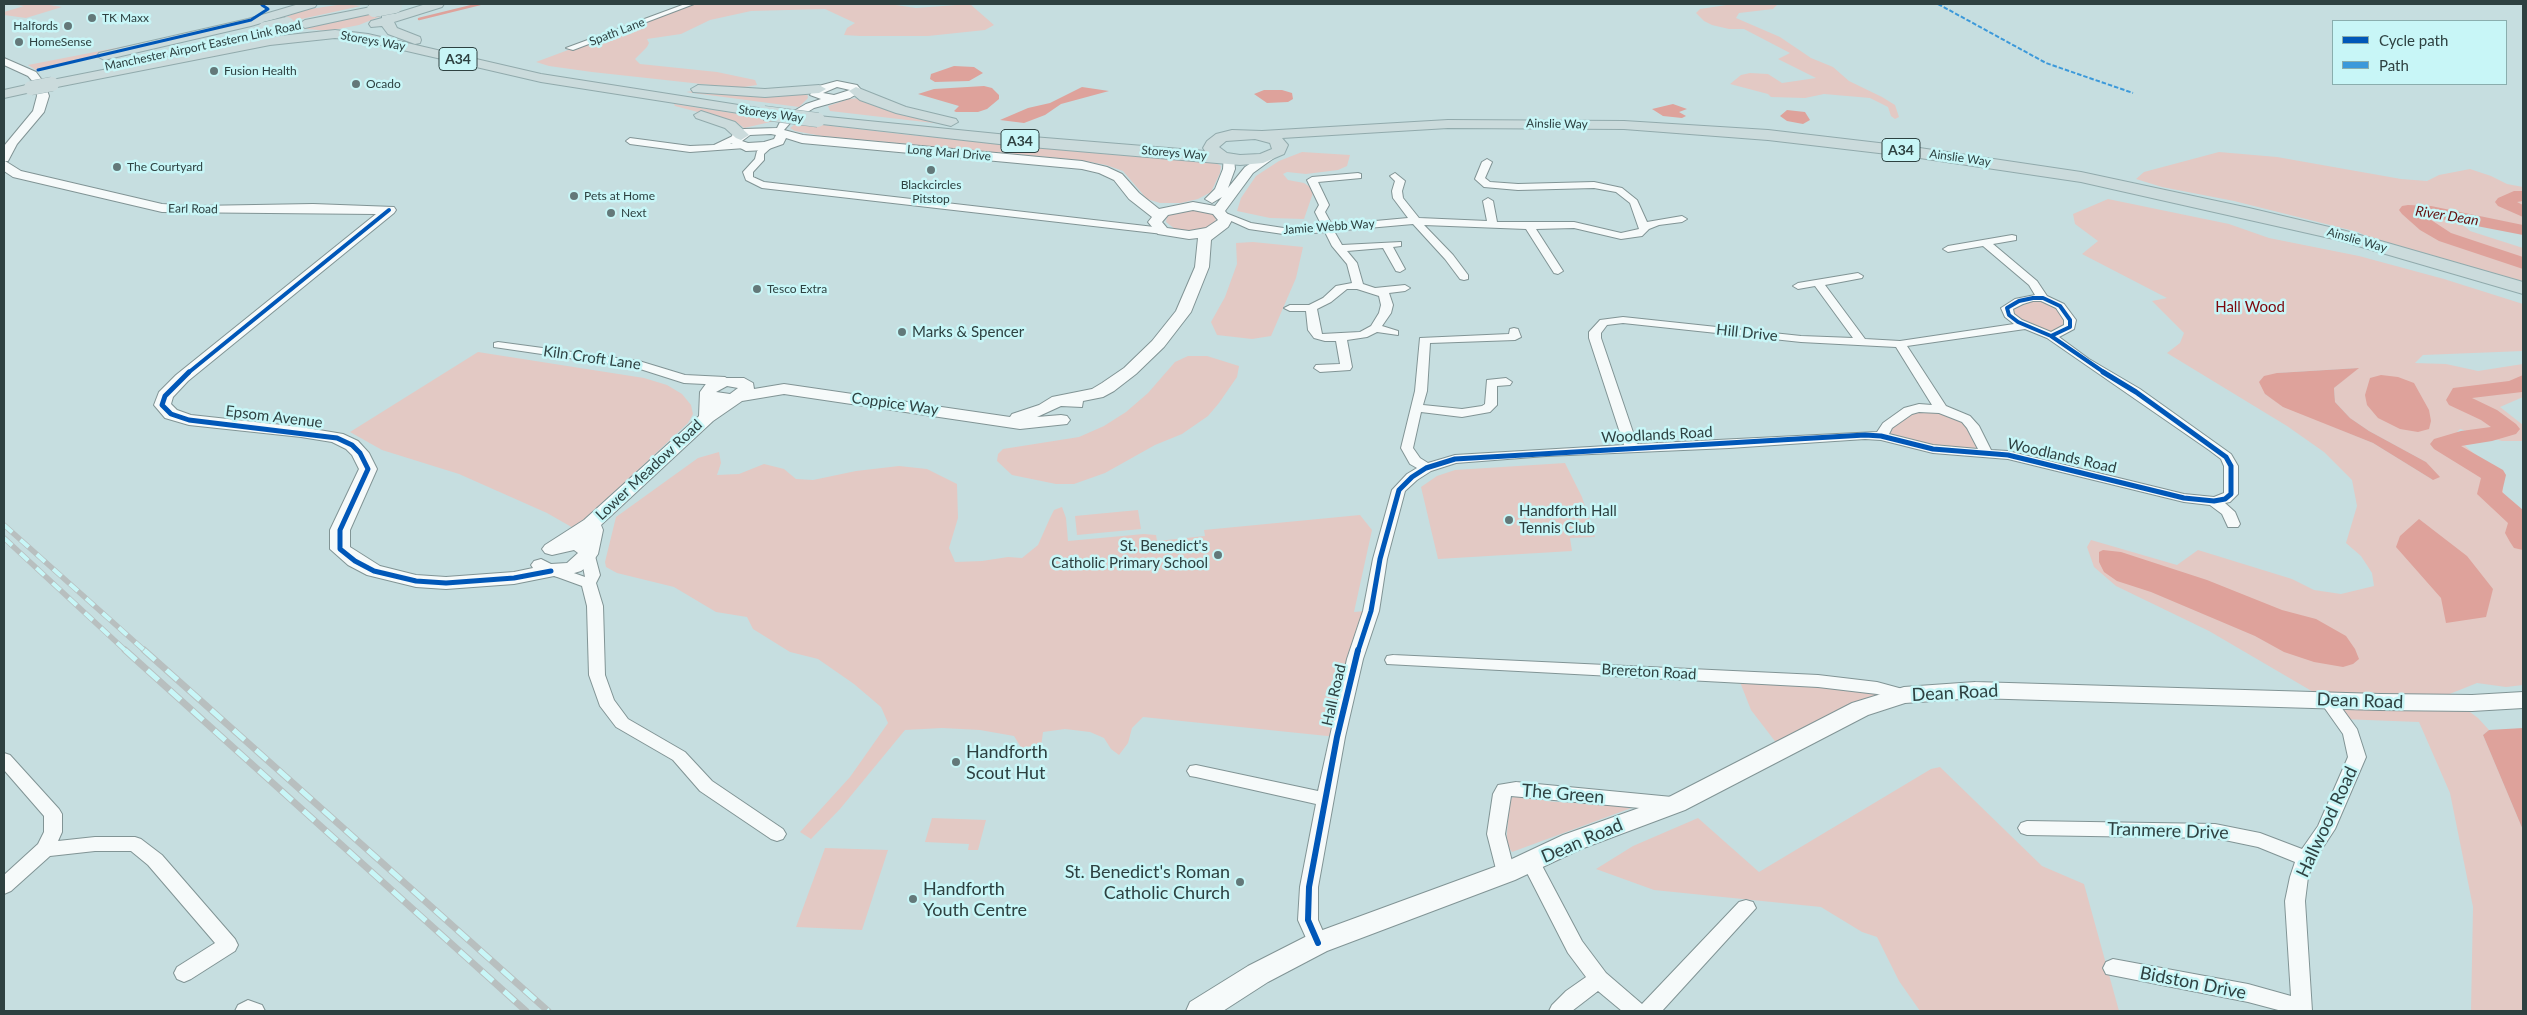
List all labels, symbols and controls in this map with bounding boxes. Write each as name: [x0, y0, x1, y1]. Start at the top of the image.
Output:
place label: TK Maxx: [102, 11, 149, 25]
marker: TK Maxx: [86, 12, 98, 24]
street label: Spath Lane: [587, 15, 647, 49]
street label: Manchester Airport Eastern Link Road: [103, 18, 303, 74]
place label: Halfords: [13, 19, 58, 33]
marker: Halfords: [62, 20, 74, 32]
legend: [2332, 20, 2507, 85]
street label: Storeys Way: [339, 28, 407, 54]
text: Cycle path: [2379, 31, 2448, 49]
place label: HomeSense: [29, 35, 92, 49]
marker: HomeSense: [13, 36, 25, 48]
road number: A34: [439, 48, 477, 70]
text: Path: [2379, 56, 2409, 74]
place label: Fusion Health: [224, 64, 297, 78]
marker: Fusion Health: [208, 65, 220, 77]
place label: Ocado: [366, 77, 401, 91]
marker: Ocado: [350, 78, 362, 90]
street label: Storeys Way: [737, 102, 805, 126]
street label: Ainslie Way: [1526, 116, 1588, 132]
road number: A34: [1001, 130, 1039, 152]
road number: A34: [1882, 138, 1920, 162]
street label: Long Marl Drive: [906, 142, 992, 164]
street label: Storeys Way: [1141, 143, 1207, 163]
street label: Ainslie Way: [1928, 147, 1992, 169]
place label: The Courtyard: [127, 160, 203, 174]
marker: The Courtyard: [111, 161, 123, 173]
marker: Blackcircles Pitstop: [925, 164, 937, 176]
place label: Blackcircles Pitstop: [901, 178, 961, 206]
place label: Pets at Home: [584, 189, 655, 203]
marker: Pets at Home: [568, 190, 580, 202]
street label: Earl Road: [168, 201, 218, 217]
water label: River Dean: [2414, 203, 2480, 229]
place label: Next: [621, 206, 647, 220]
marker: Next: [605, 207, 617, 219]
street label: Jamie Webb Way: [1283, 217, 1375, 237]
street label: Ainslie Way: [2325, 225, 2389, 255]
place label: Tesco Extra: [767, 282, 827, 296]
marker: Tesco Extra: [751, 283, 763, 295]
park label: Hall Wood: [2215, 298, 2285, 316]
street label: Hill Drive: [1715, 321, 1779, 345]
place label: Marks & Spencer: [912, 323, 1024, 341]
marker: Marks & Spencer: [896, 326, 908, 338]
street label: Kiln Croft Lane: [542, 342, 642, 374]
street label: Coppice Way: [851, 389, 939, 419]
street label: Epsom Avenue: [224, 402, 324, 432]
street label: Lower Meadow Road: [592, 416, 706, 524]
street label: Woodlands Road: [1601, 423, 1713, 447]
street label: Woodlands Road: [2006, 435, 2118, 477]
place label: Handforth Hall Tennis Club: [1519, 502, 1617, 537]
marker: Handforth Hall Tennis Club: [1503, 514, 1515, 526]
place label: St. Benedict's Catholic Primary School: [1051, 537, 1208, 572]
marker: St. Benedict's Catholic Primary School: [1212, 549, 1224, 561]
street label: Brereton Road: [1601, 661, 1697, 683]
street label: Hall Road: [1318, 662, 1350, 728]
street label: Dean Road: [1911, 680, 1999, 706]
street label: Dean Road: [2316, 689, 2404, 713]
place label: Handforth Scout Hut: [966, 741, 1048, 784]
marker: Handforth Scout Hut: [950, 756, 962, 768]
street label: Hallwood Road: [2292, 763, 2362, 881]
street label: The Green: [1521, 780, 1605, 808]
street label: Dean Road: [1538, 814, 1626, 868]
street label: Tranmere Drive: [2107, 818, 2229, 844]
place label: St. Benedict's Roman Catholic Church: [1065, 861, 1230, 904]
marker: St. Benedict's Roman Catholic Church: [1234, 876, 1246, 888]
place label: Handforth Youth Centre: [923, 878, 1027, 921]
marker: Handforth Youth Centre: [907, 893, 919, 905]
street label: Bidston Drive: [2138, 962, 2248, 1004]

